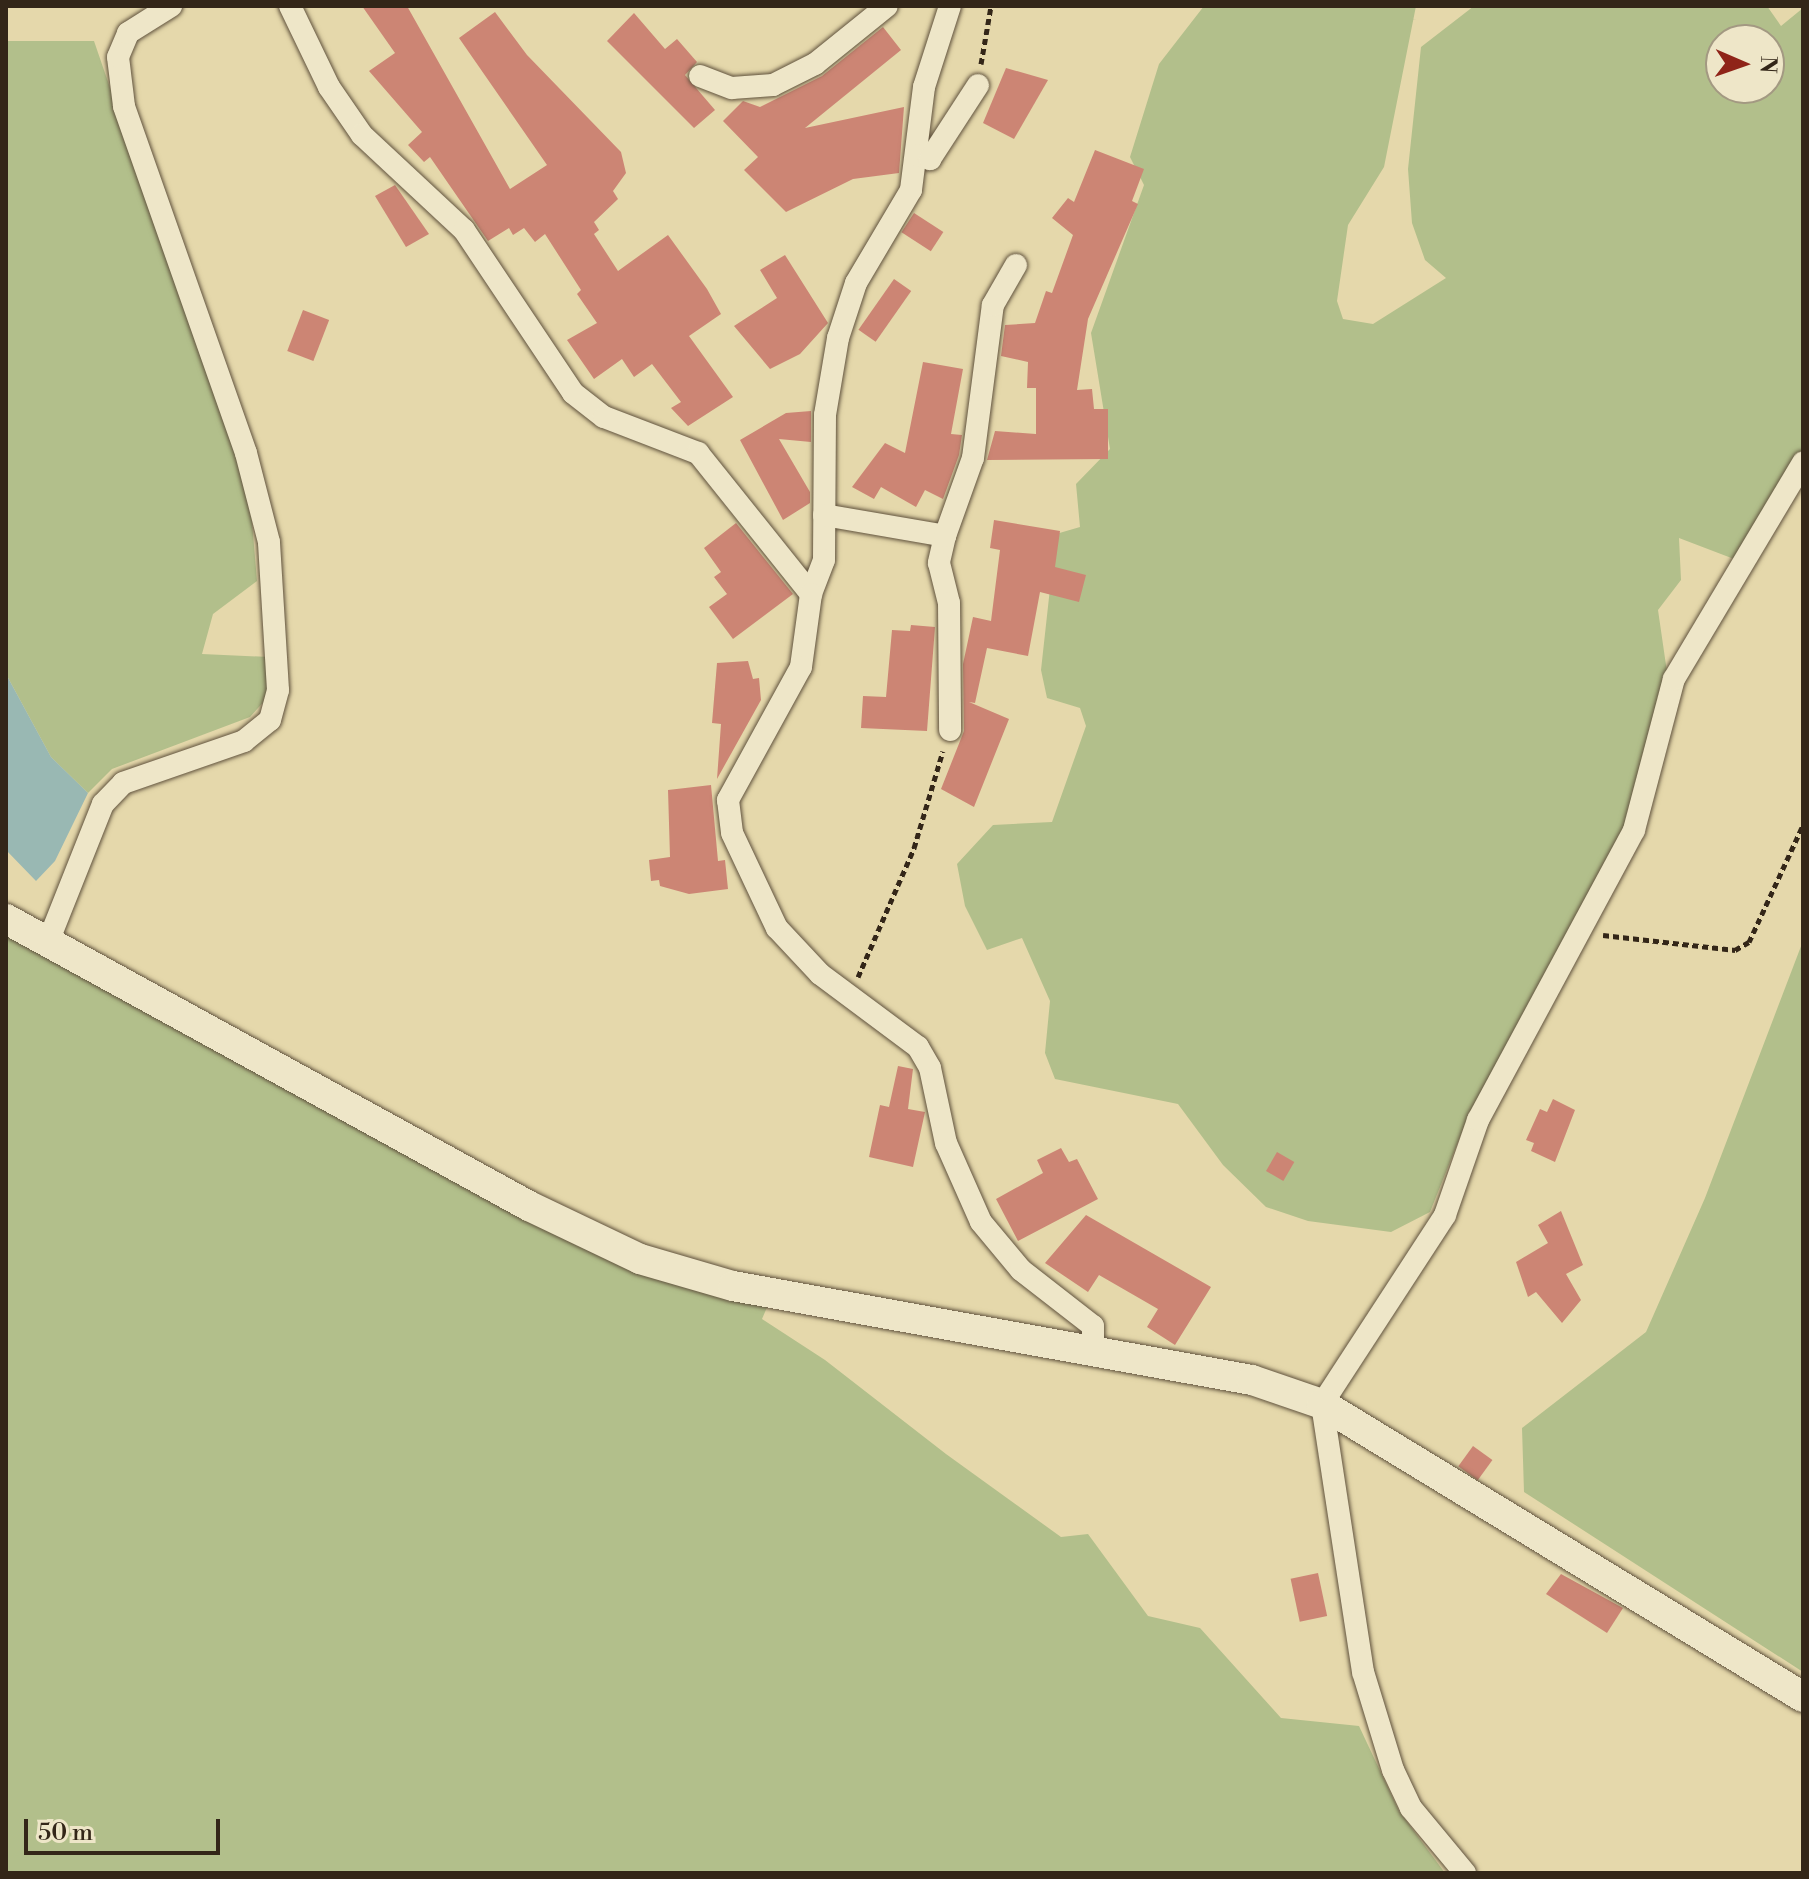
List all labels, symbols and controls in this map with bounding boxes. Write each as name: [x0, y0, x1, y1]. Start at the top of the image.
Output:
north arrow: [1705, 24, 1785, 104]
text: N: [1754, 56, 1781, 74]
scale bar: [28, 1803, 224, 1853]
text: 50 m: [38, 1818, 93, 1848]

